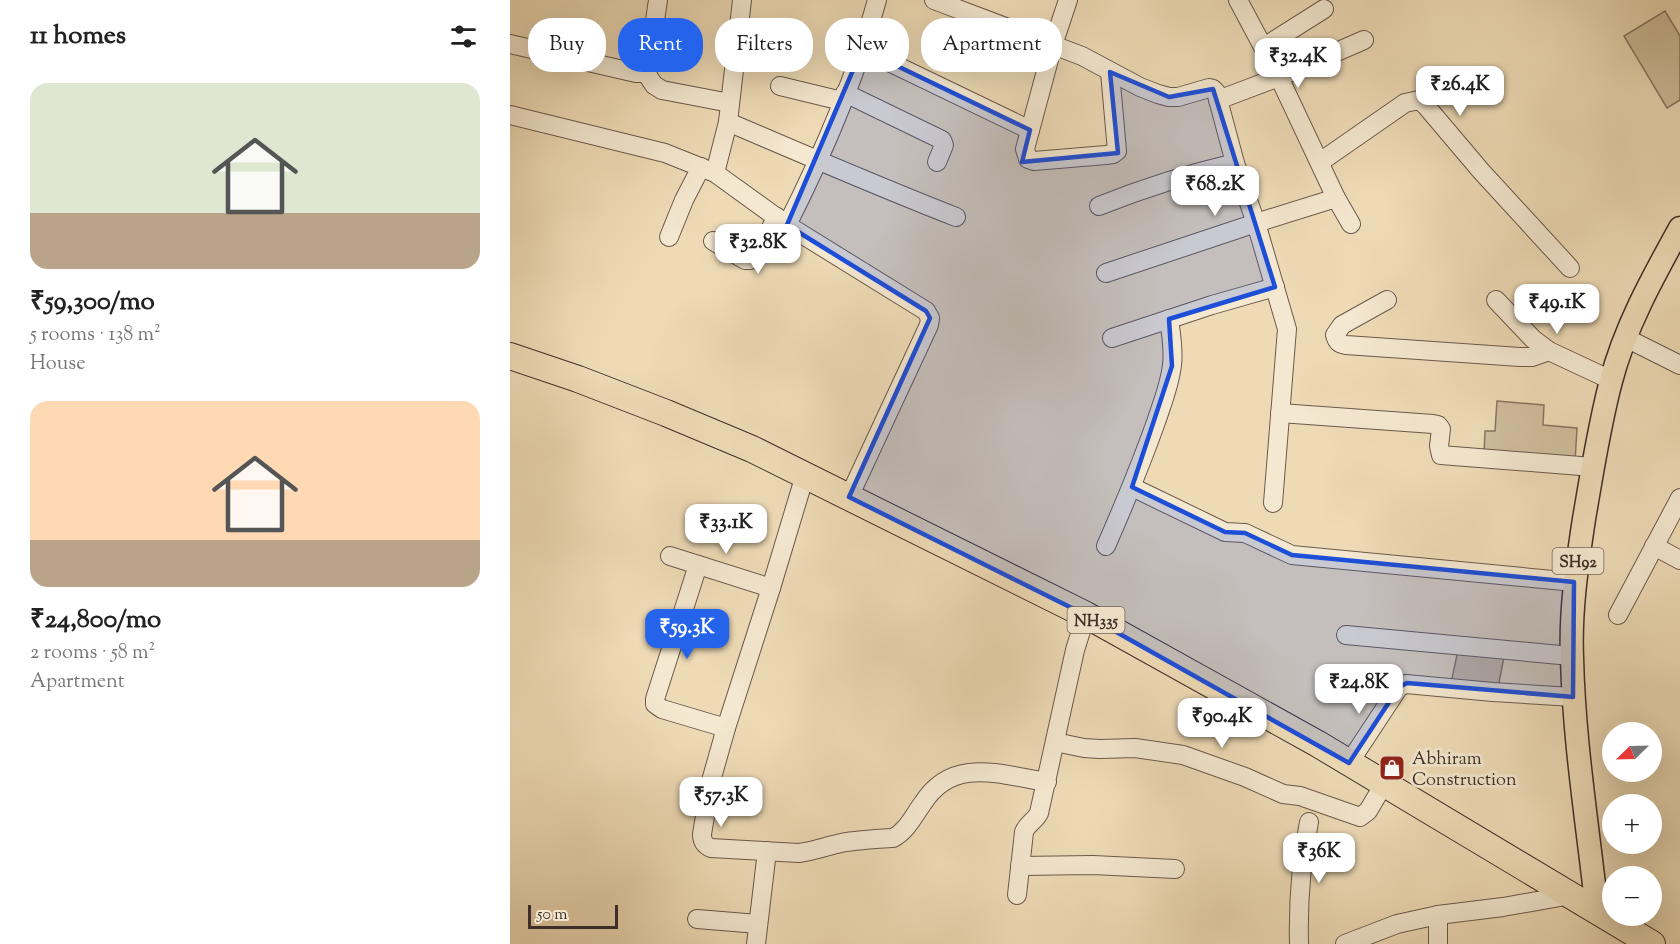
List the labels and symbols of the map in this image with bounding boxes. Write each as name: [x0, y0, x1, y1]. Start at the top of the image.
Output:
pin: ₹32.4K: [1249, 38, 1347, 89]
pin: ₹26.4K: [1411, 66, 1509, 117]
pin: ₹68.2K: [1166, 166, 1264, 217]
pin: ₹32.8K: [709, 224, 807, 275]
pin: ₹49.1K: [1508, 284, 1606, 335]
pin: ₹33.1K: [677, 504, 775, 555]
road number: SH92: [1552, 548, 1604, 574]
road number: NH335: [1068, 607, 1124, 633]
pin: ₹59.3K: [638, 609, 736, 660]
pin: ₹24.8K: [1310, 664, 1408, 715]
pin: ₹90.4K: [1173, 698, 1271, 749]
north arrow: [1602, 722, 1662, 782]
place label: Abhiram Construction: [1412, 747, 1517, 794]
shop icon: Abhiram Construction: [1377, 753, 1407, 783]
pin: ₹57.3K: [672, 777, 770, 828]
pin: ₹36K: [1283, 833, 1355, 884]
scale bar: [528, 902, 618, 930]

